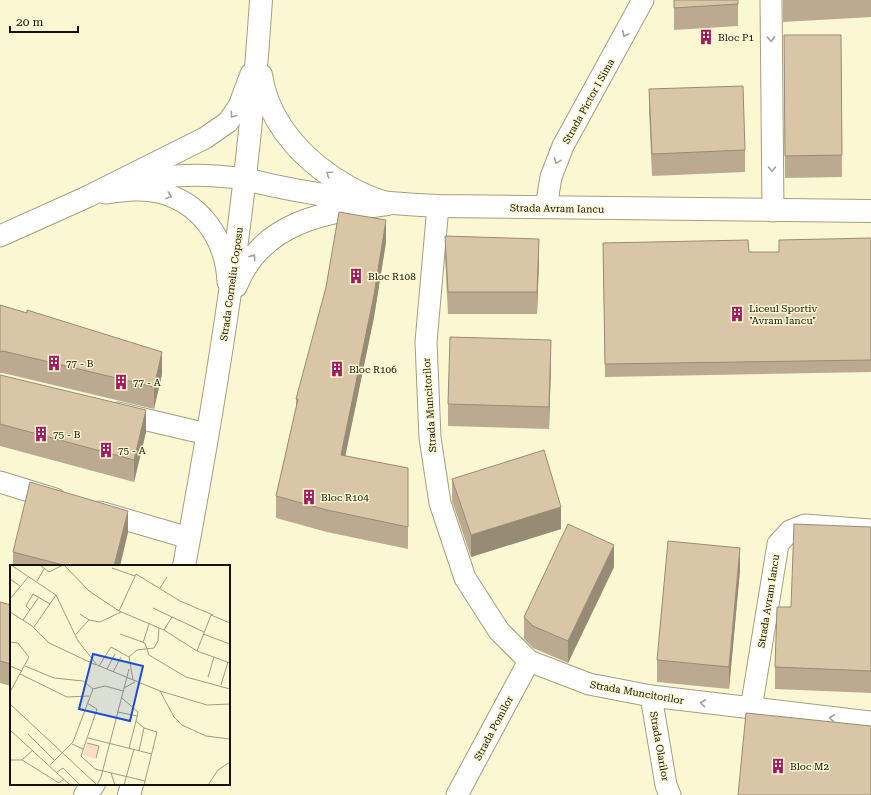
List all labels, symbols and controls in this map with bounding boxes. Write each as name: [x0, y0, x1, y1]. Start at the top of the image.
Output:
scale bar: [10, 8, 78, 34]
text: 20 m: [16, 15, 43, 29]
building icon: Bloc P1: [697, 28, 715, 46]
one-way arrow: [622, 30, 630, 38]
place label: Bloc P1: [718, 32, 755, 43]
one-way arrow: [767, 36, 776, 42]
street label: Strada Pictor I Sima: [560, 56, 617, 146]
one-way arrow: [230, 111, 238, 118]
one-way arrow: [554, 158, 562, 165]
one-way arrow: [768, 166, 776, 172]
one-way arrow: [326, 172, 333, 179]
one-way arrow: [165, 191, 172, 200]
street label: Strada Avram Iancu: [510, 202, 605, 215]
street label: Strada Corneliu Coposu: [218, 226, 245, 342]
one-way arrow: [248, 254, 256, 261]
building icon: Bloc R108: [347, 267, 365, 285]
place label: Bloc R108: [368, 271, 416, 282]
place label: Liceul Sportiv "Avram Iancu": [749, 303, 817, 326]
building icon: Liceul Sportiv "Avram Iancu": [728, 305, 746, 323]
building icon: 77 - B: [45, 354, 63, 372]
street label: Strada Muncitorilor: [421, 357, 438, 453]
place label: 77 - B: [66, 358, 94, 369]
building icon: Bloc R106: [328, 360, 346, 378]
place label: Bloc R106: [349, 364, 397, 375]
building icon: 77 - A: [112, 373, 130, 391]
place label: 77 - A: [133, 377, 161, 388]
building icon: 75 - B: [32, 425, 50, 443]
place label: 75 - B: [53, 429, 81, 440]
building icon: 75 - A: [97, 441, 115, 459]
place label: 75 - A: [118, 445, 146, 456]
building icon: Bloc R104: [300, 488, 318, 506]
place label: Bloc R104: [321, 492, 369, 503]
street label: Strada Avram Iancu: [756, 553, 781, 649]
inset map: [10, 565, 230, 785]
street label: Strada Muncitorilor: [589, 679, 685, 706]
street label: Strada Pomilor: [472, 694, 515, 762]
one-way arrow: [700, 699, 706, 708]
street label: Strada Olarilor: [648, 710, 671, 782]
one-way arrow: [829, 714, 835, 723]
building icon: Bloc M2: [769, 757, 787, 775]
place label: Bloc M2: [790, 761, 830, 772]

